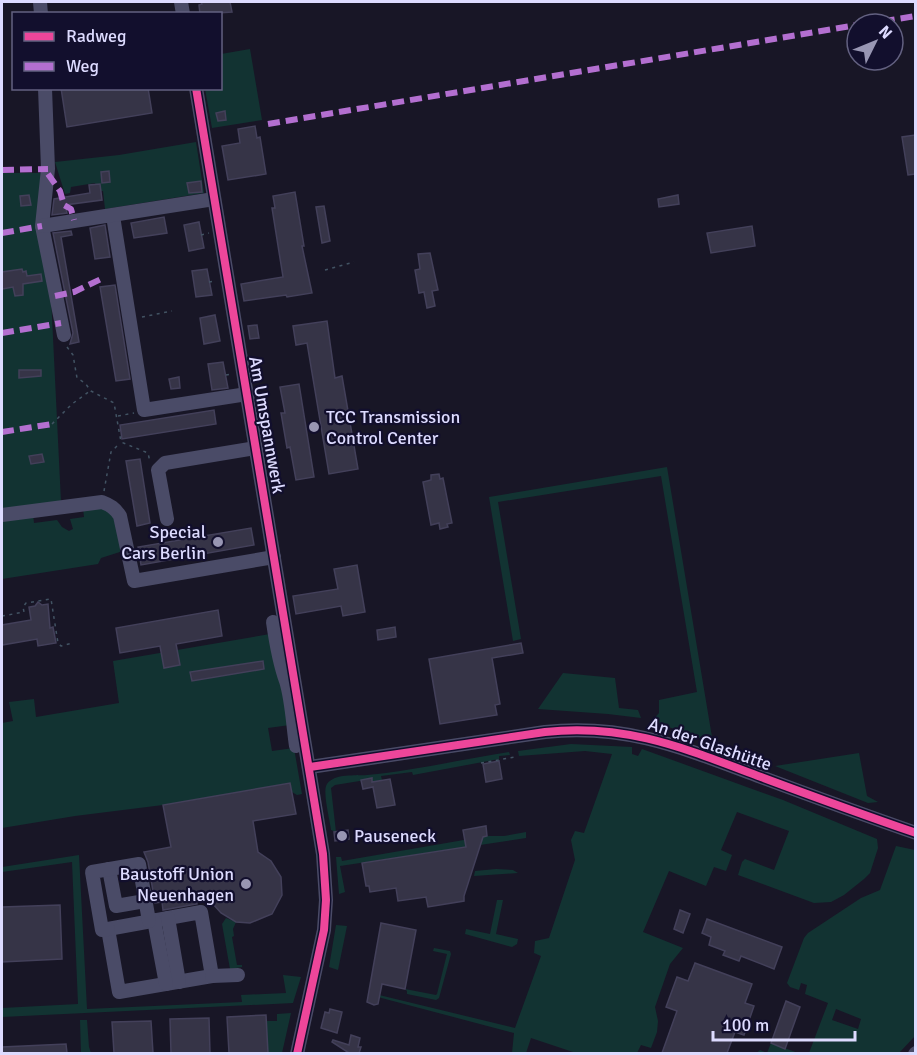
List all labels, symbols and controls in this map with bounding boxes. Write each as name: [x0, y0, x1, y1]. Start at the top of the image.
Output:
legend: [12, 12, 222, 90]
north arrow: [845, 12, 905, 72]
text: N: [874, 22, 896, 43]
text: Radweg: [66, 25, 127, 47]
text: Weg: [66, 55, 99, 77]
street label: Am Umspannwerk: [244, 355, 290, 495]
place label: TCC Transmission Control Center: [326, 406, 460, 449]
marker: TCC Transmission Control Center: [307, 420, 321, 434]
place label: Special Cars Berlin: [121, 521, 206, 564]
marker: Special Cars Berlin: [211, 535, 225, 549]
street label: An der Glashütte: [645, 713, 775, 775]
place label: Pauseneck: [354, 825, 436, 847]
marker: Pauseneck: [335, 829, 349, 843]
place label: Baustoff Union Neuenhagen: [119, 863, 234, 906]
marker: Baustoff Union Neuenhagen: [239, 877, 253, 891]
scale bar: [713, 1004, 856, 1042]
text: 100 m: [722, 1014, 769, 1036]

